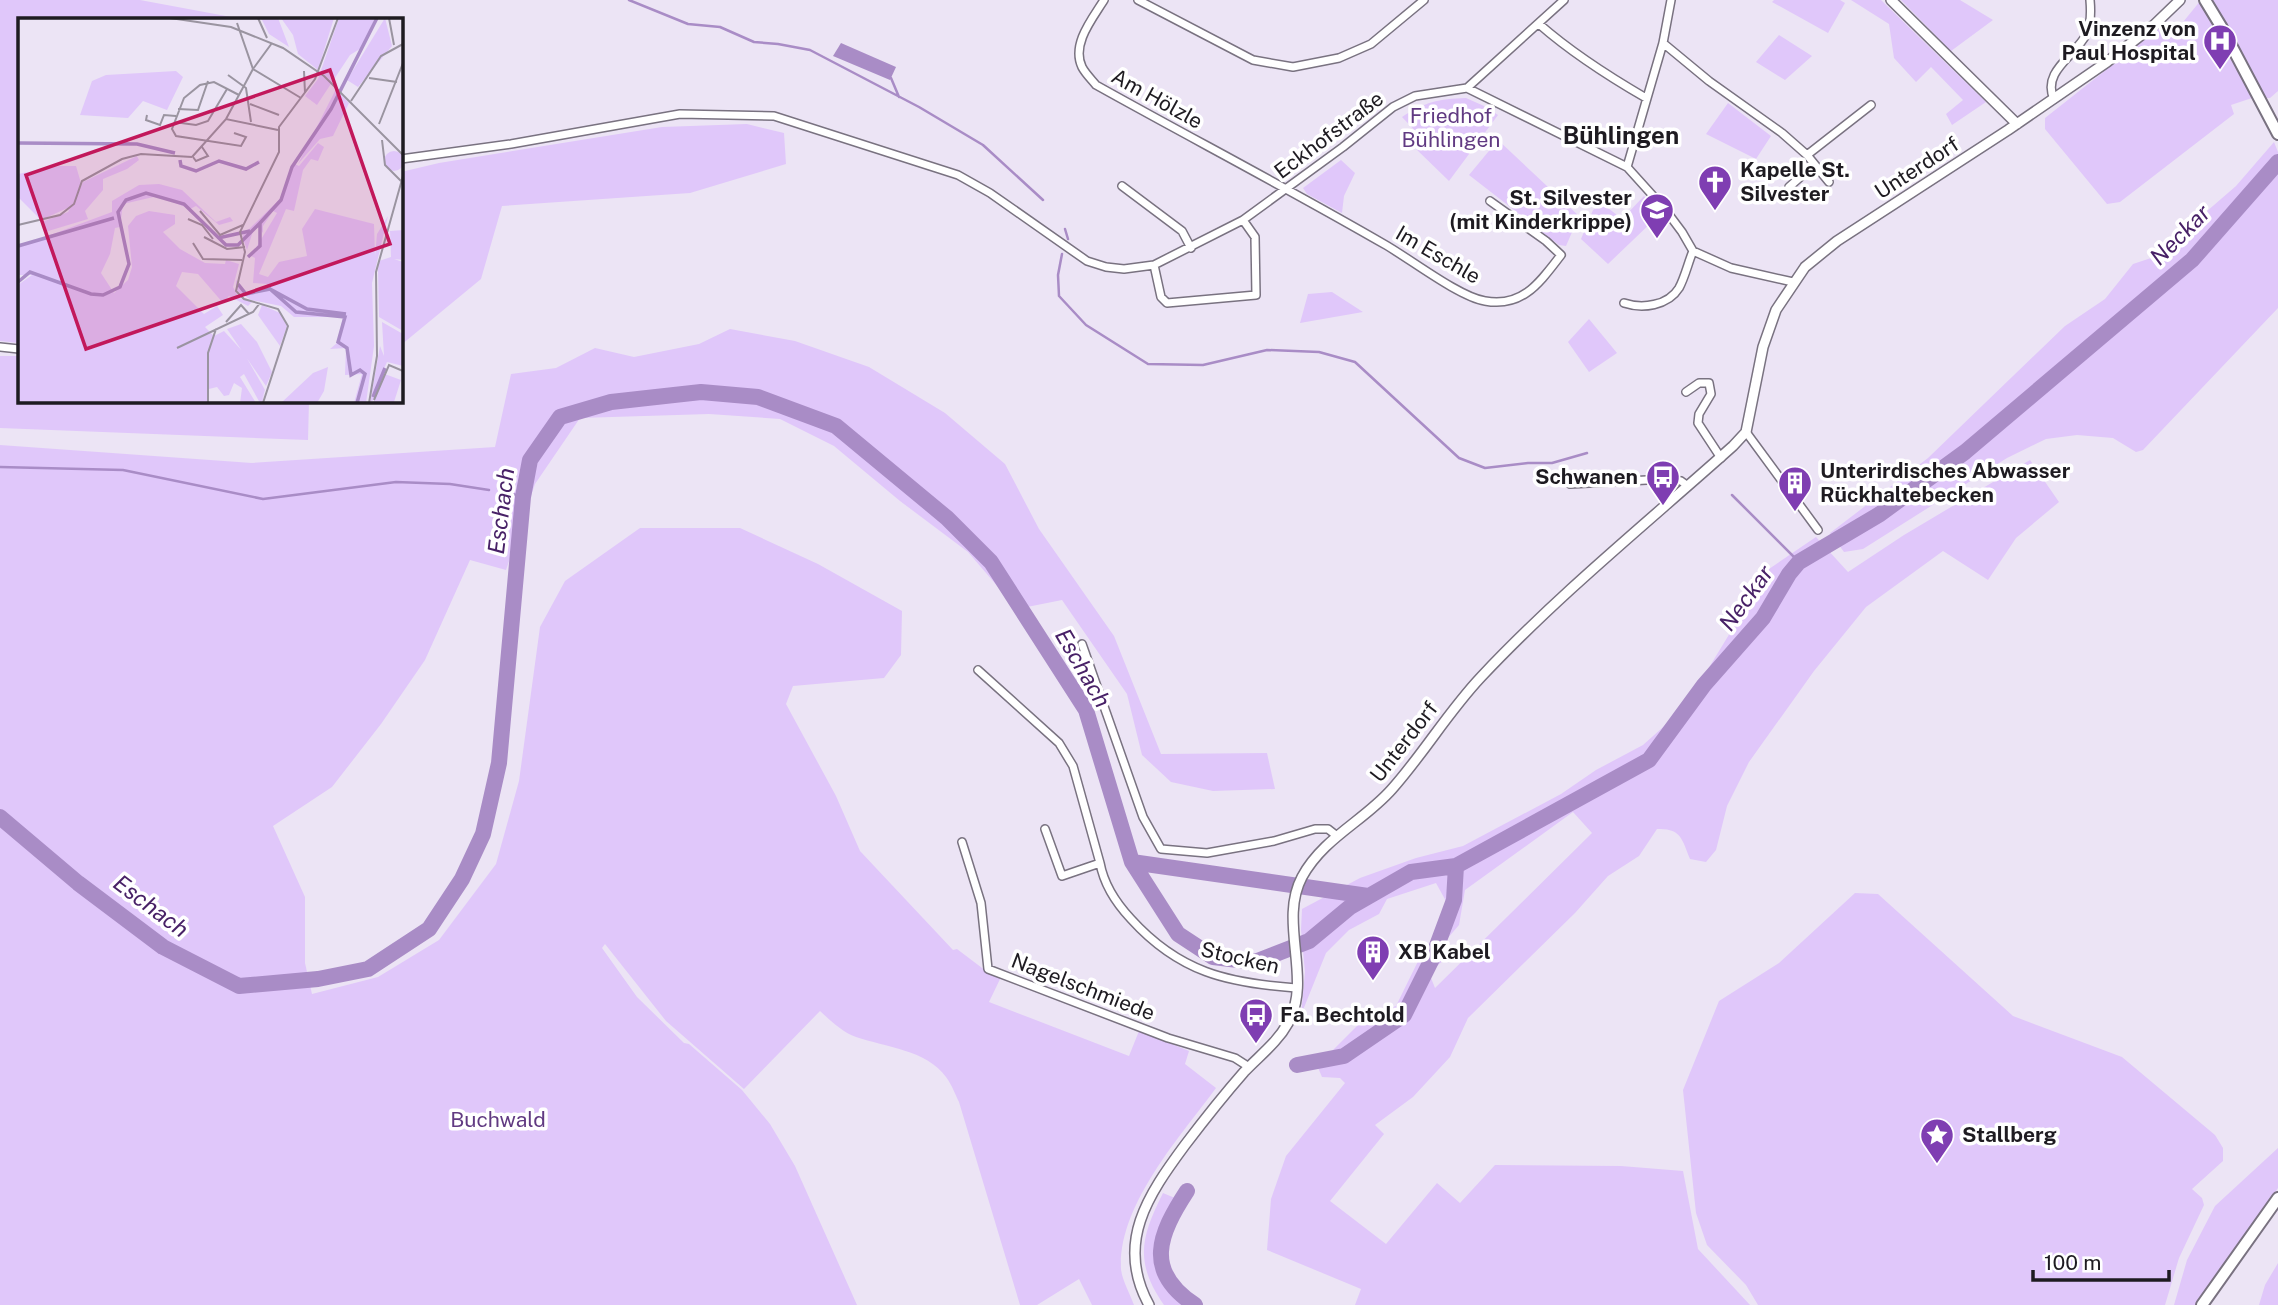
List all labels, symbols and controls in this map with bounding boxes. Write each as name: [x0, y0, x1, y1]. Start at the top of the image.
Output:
place label: Vinzenz von Paul Hospital: [2062, 16, 2196, 65]
inset map: [18, 18, 402, 402]
hospital icon: Vinzenz von Paul Hospital: [2201, 22, 2239, 71]
street label: Am Hölzle: [1107, 63, 1207, 134]
street label: Eckhofstraße: [1269, 86, 1388, 184]
park label: Friedhof Bühlingen: [1402, 103, 1500, 152]
district label: Bühlingen: [1563, 121, 1679, 149]
street label: Unterdorf: [1870, 131, 1964, 204]
place label: Kapelle St. Silvester: [1740, 157, 1850, 206]
church icon: Kapelle St. Silvester: [1696, 163, 1734, 212]
place label: St. Silvester (mit Kinderkrippe): [1449, 185, 1632, 234]
school or university icon: St. Silvester (mit Kinderkrippe): [1638, 191, 1676, 240]
water label: Neckar: [2144, 199, 2216, 270]
street label: Im Eschle: [1391, 220, 1485, 289]
bus stop icon: Schwanen: [1644, 458, 1682, 507]
place label: Unterirdisches Abwasser Rückhaltebecken: [1820, 458, 2071, 507]
place label: Schwanen: [1535, 464, 1638, 489]
building icon: Unterirdisches Abwasser Rückhaltebecken: [1776, 464, 1814, 513]
water label: Eschach: [482, 466, 519, 556]
water label: Neckar: [1713, 560, 1778, 636]
water label: Eschach: [1050, 623, 1117, 712]
street label: Unterdorf: [1364, 696, 1443, 787]
water label: Eschach: [109, 869, 194, 943]
building icon: XB Kabel: [1354, 933, 1392, 982]
street label: Stocken: [1198, 936, 1282, 979]
place label: XB Kabel: [1398, 939, 1491, 964]
street label: Nagelschmiede: [1008, 948, 1158, 1025]
bus stop icon: Fa. Bechtold: [1237, 996, 1275, 1045]
place label: Fa. Bechtold: [1280, 1002, 1405, 1027]
park label: Buchwald: [450, 1107, 546, 1132]
place icon: Stallberg: [1918, 1116, 1956, 1165]
place label: Stallberg: [1962, 1122, 2057, 1147]
scale bar: [2033, 1238, 2170, 1282]
text: 100 m: [2044, 1250, 2101, 1275]

